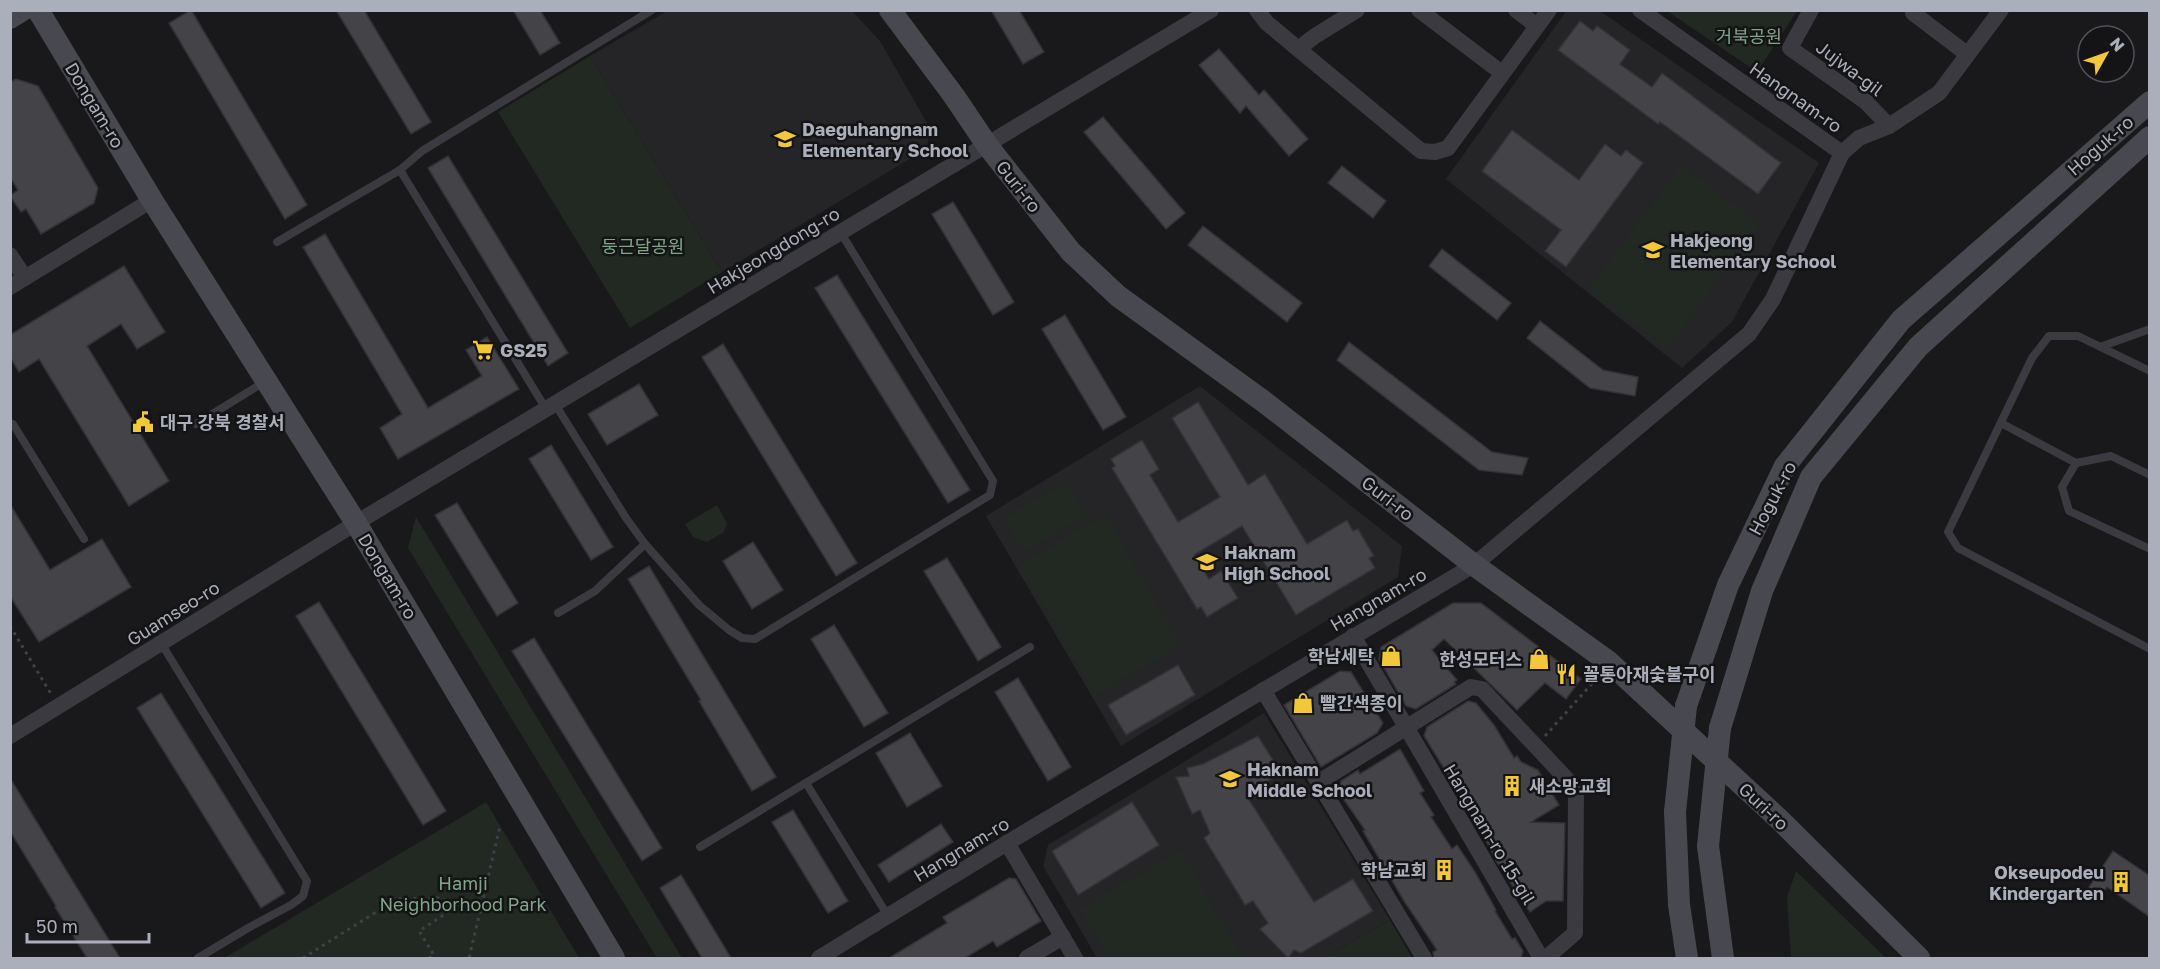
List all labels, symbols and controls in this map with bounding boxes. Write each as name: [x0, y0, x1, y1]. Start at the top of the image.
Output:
north arrow: [2076, 24, 2136, 84]
park label: 거북공원: [1716, 25, 1782, 47]
text: N: [2106, 33, 2129, 55]
street label: Jujwa-gil: [1812, 36, 1888, 101]
street label: Hangnam-ro: [1746, 57, 1846, 137]
street label: Dongam-ro: [61, 58, 129, 152]
street label: Hoguk-ro: [2062, 110, 2138, 180]
place label: Daeguhangnam Elementary School: [802, 118, 968, 161]
school or university icon: Daeguhangnam Elementary School: [773, 127, 797, 151]
street label: Guri-ro: [992, 156, 1046, 216]
street label: Hakjeongdong-ro: [703, 202, 843, 298]
place label: Hakjeong Elementary School: [1670, 229, 1836, 272]
park label: 둥근달공원: [602, 235, 684, 257]
school or university icon: Hakjeong Elementary School: [1641, 238, 1665, 262]
supermarket icon: GS25: [471, 338, 495, 362]
place label: GS25: [500, 339, 547, 361]
public building icon: 대구 강북 경찰서: [131, 410, 155, 434]
place label: 대구 강북 경찰서: [160, 411, 285, 433]
street label: Hoguk-ro: [1743, 457, 1801, 539]
street label: Guri-ro: [1358, 471, 1418, 525]
street label: Dongam-ro: [354, 529, 422, 623]
place label: Haknam High School: [1224, 541, 1330, 584]
school or university icon: Haknam High School: [1195, 550, 1219, 574]
street label: Hangnam-ro: [1326, 563, 1430, 635]
street label: Guamseo-ro: [123, 576, 223, 650]
shop icon: 학남세탁: [1379, 644, 1403, 668]
place label: 학남세탁: [1308, 645, 1374, 667]
shop icon: 한성모터스: [1527, 647, 1551, 671]
place label: 한성모터스: [1439, 648, 1522, 670]
restaurant icon: 꼴통아재숯불구이: [1554, 662, 1578, 686]
place label: 꼴통아재숯불구이: [1583, 663, 1715, 685]
shop icon: 빨간색종이: [1291, 691, 1315, 715]
place label: 빨간색종이: [1320, 692, 1403, 714]
place label: Haknam Middle School: [1247, 758, 1372, 801]
street label: Hangnam-ro 15-gil: [1439, 760, 1541, 908]
school or university icon: Haknam Middle School: [1218, 767, 1242, 791]
building icon: 새소망교회: [1500, 774, 1524, 798]
place label: 새소망교회: [1529, 775, 1612, 797]
street label: Guri-ro: [1735, 778, 1793, 834]
street label: Hangnam-ro: [909, 812, 1013, 886]
building icon: 학남교회: [1432, 858, 1456, 882]
place label: 학남교회: [1361, 859, 1427, 881]
place label: Okseupodeu Kindergarten: [1989, 861, 2104, 904]
building icon: Okseupodeu Kindergarten: [2109, 870, 2133, 894]
park label: Hamji Neighborhood Park: [379, 872, 547, 915]
scale bar: [27, 906, 148, 944]
text: 50 m: [36, 915, 78, 937]

